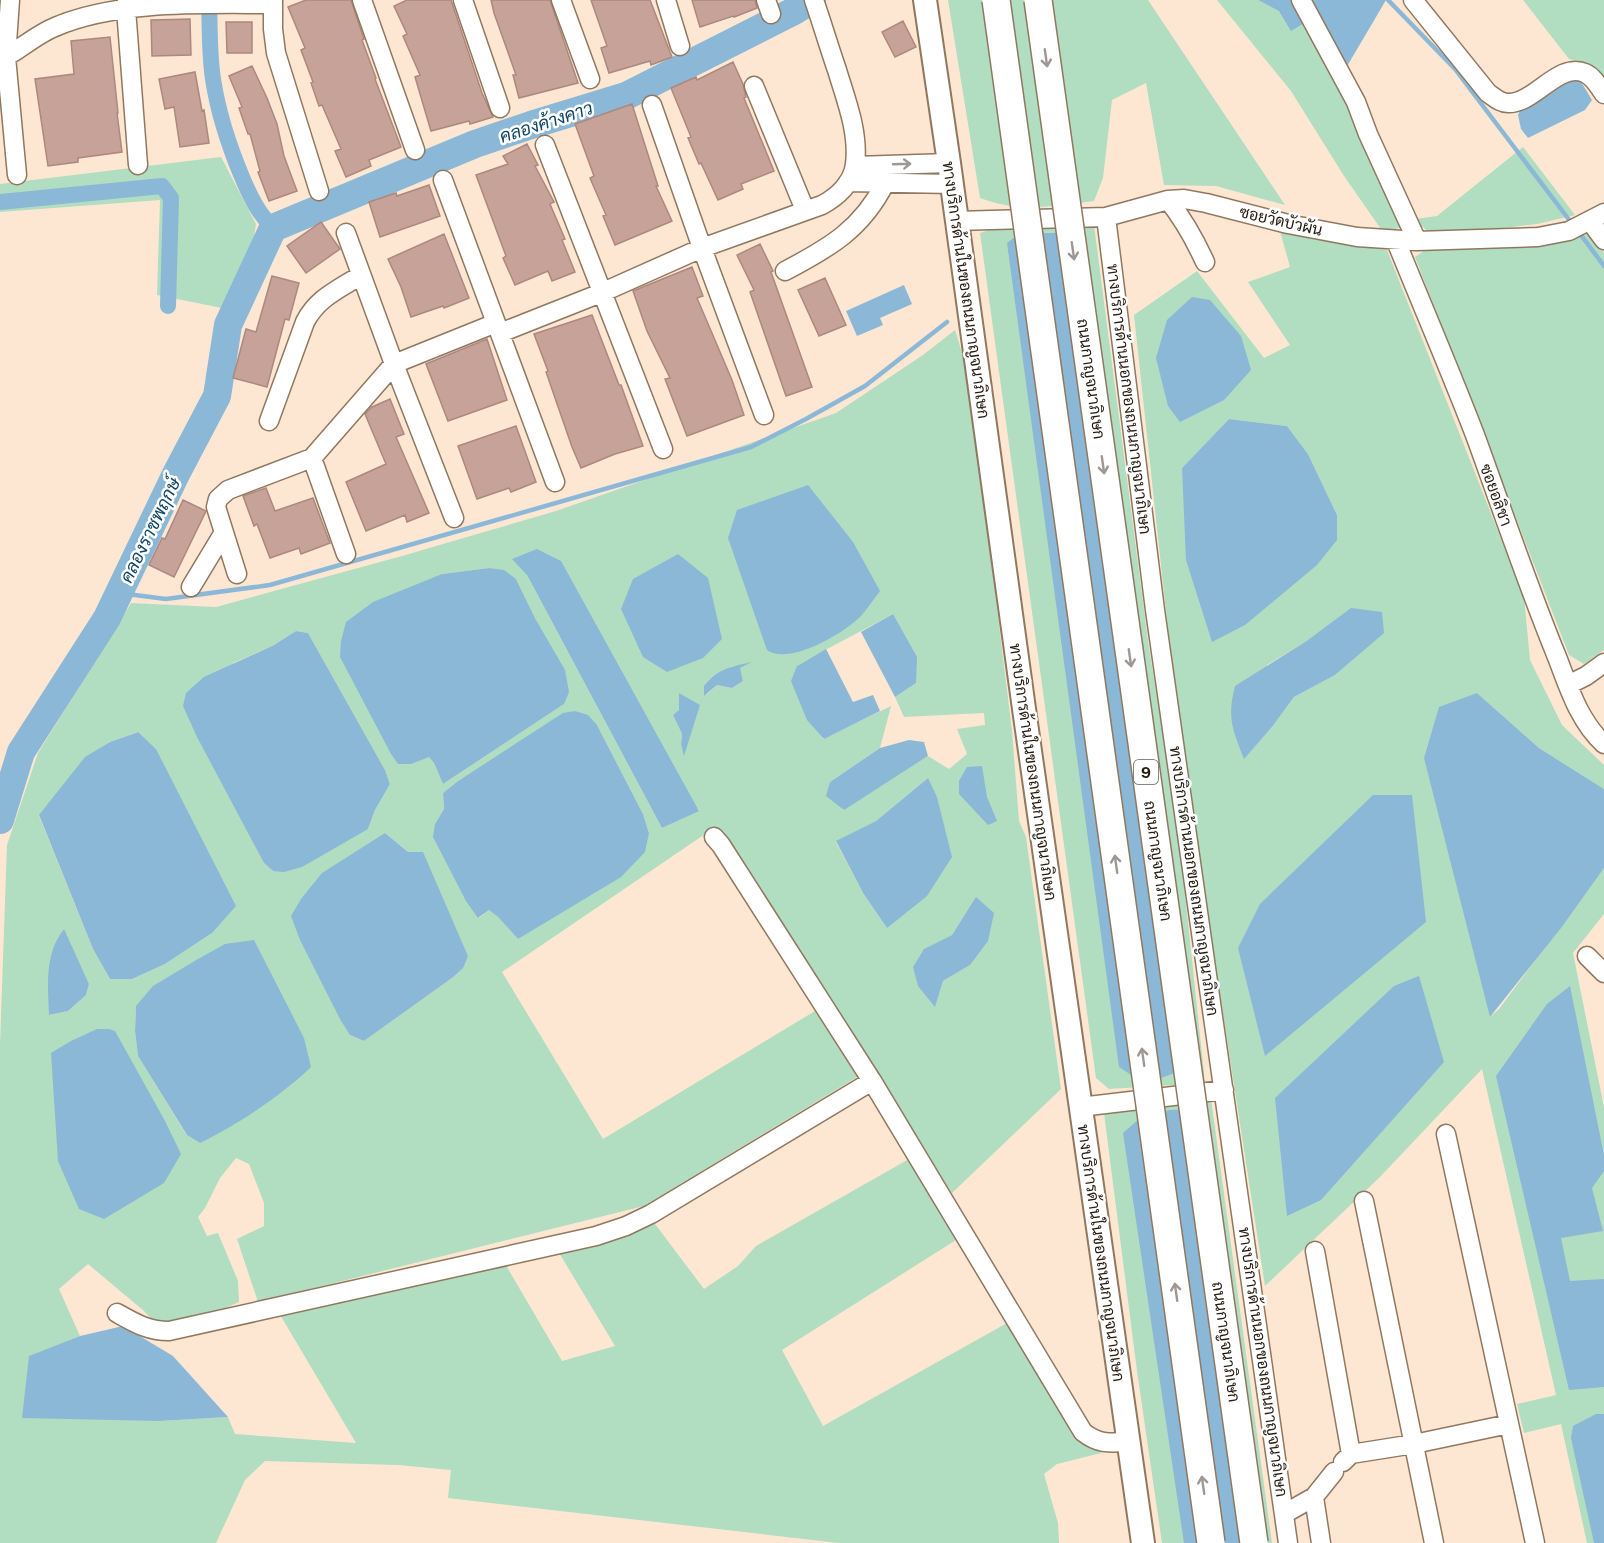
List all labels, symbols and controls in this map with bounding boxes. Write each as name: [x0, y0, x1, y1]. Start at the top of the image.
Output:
one-way arrow: [1041, 48, 1052, 67]
water label: คลองค้างคาว: [497, 96, 595, 147]
one-way arrow: [892, 159, 912, 170]
street label: ทางบริการด้านในของถนนกาญจนาภิเษก: [939, 160, 995, 420]
street label: ซอยวัดบัวผัน: [1238, 201, 1325, 240]
one-way arrow: [1068, 241, 1079, 260]
street label: ทางบริการด้านนอกของถนนกาญจนาภิเษก: [1103, 263, 1156, 535]
street label: ถนนกาญจนาภิเษก: [1073, 317, 1109, 441]
one-way arrow: [1097, 455, 1108, 474]
street label: ซอยอลิชา: [1476, 461, 1516, 529]
water label: คลองราชพฤกษ์: [114, 471, 187, 586]
street label: ทางบริการด้านในของถนนกาญจนาภิเษก: [1006, 642, 1062, 902]
one-way arrow: [1124, 648, 1135, 667]
street label: ทางบริการด้านนอกของถนนกาญจนาภิเษก: [1166, 745, 1223, 1017]
road number: 9: [1134, 760, 1158, 784]
street label: ถนนกาญจนาภิเษก: [1140, 799, 1176, 923]
one-way arrow: [1111, 855, 1122, 874]
one-way arrow: [1138, 1048, 1149, 1068]
street label: ทางบริการด้านในของถนนกาญจนาภิเษก: [1074, 1123, 1130, 1383]
street label: ทางบริการด้านนอกของถนนกาญจนาภิเษก: [1235, 1226, 1292, 1498]
street label: ถนนกาญจนาภิเษก: [1208, 1280, 1244, 1404]
one-way arrow: [1170, 1283, 1181, 1302]
one-way arrow: [1197, 1476, 1208, 1495]

